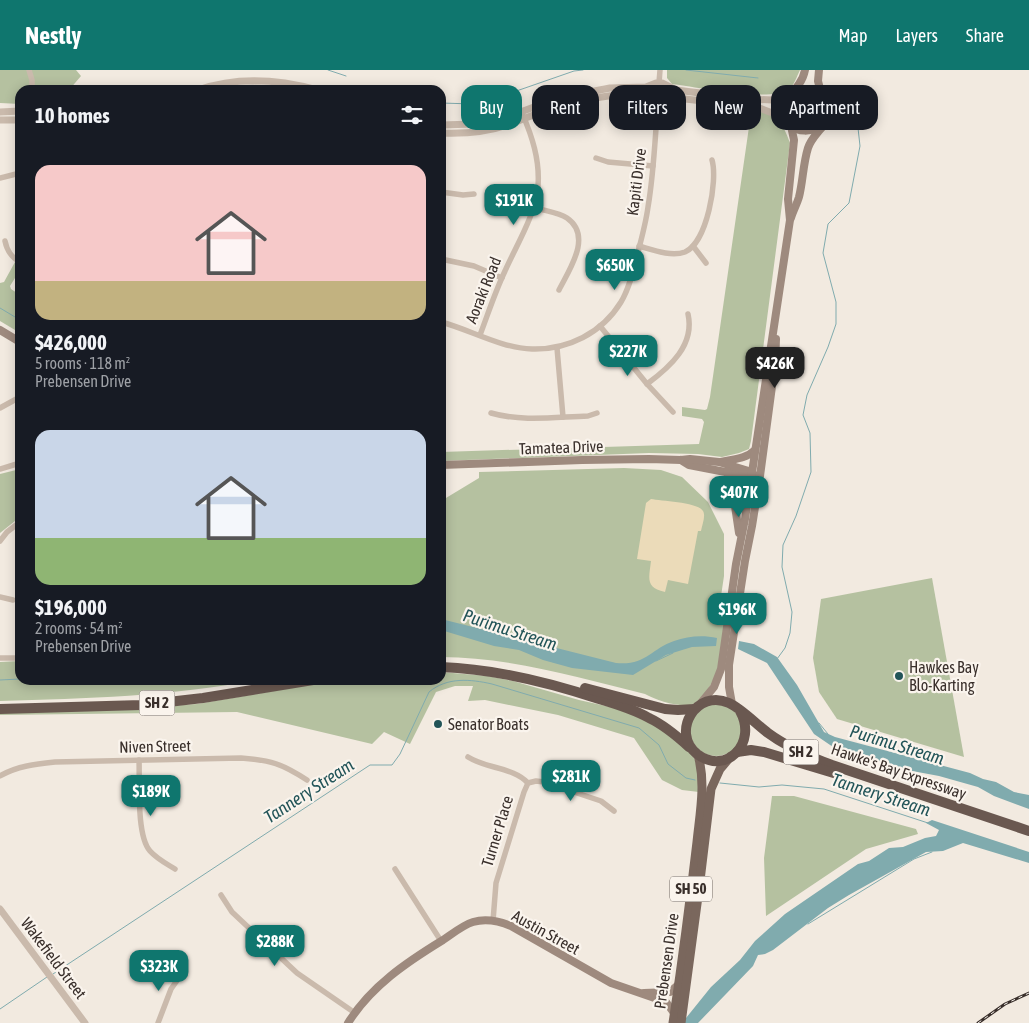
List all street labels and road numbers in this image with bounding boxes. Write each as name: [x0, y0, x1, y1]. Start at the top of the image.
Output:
street label: Kapiti Drive: [623, 147, 650, 217]
street label: Aoraki Road: [462, 254, 504, 326]
street label: Tamatea Drive: [518, 437, 604, 457]
road number: SH 2: [140, 690, 174, 716]
street label: Niven Street: [119, 736, 191, 756]
street label: Hawke's Bay Expressway: [829, 739, 969, 804]
road number: SH 2: [784, 740, 818, 764]
street label: Turner Place: [478, 793, 516, 869]
road number: SH 50: [670, 876, 712, 902]
street label: Austin Street: [509, 906, 583, 958]
street label: Prebensen Drive: [650, 912, 682, 1010]
street label: Wakefield Street: [18, 914, 91, 1002]

